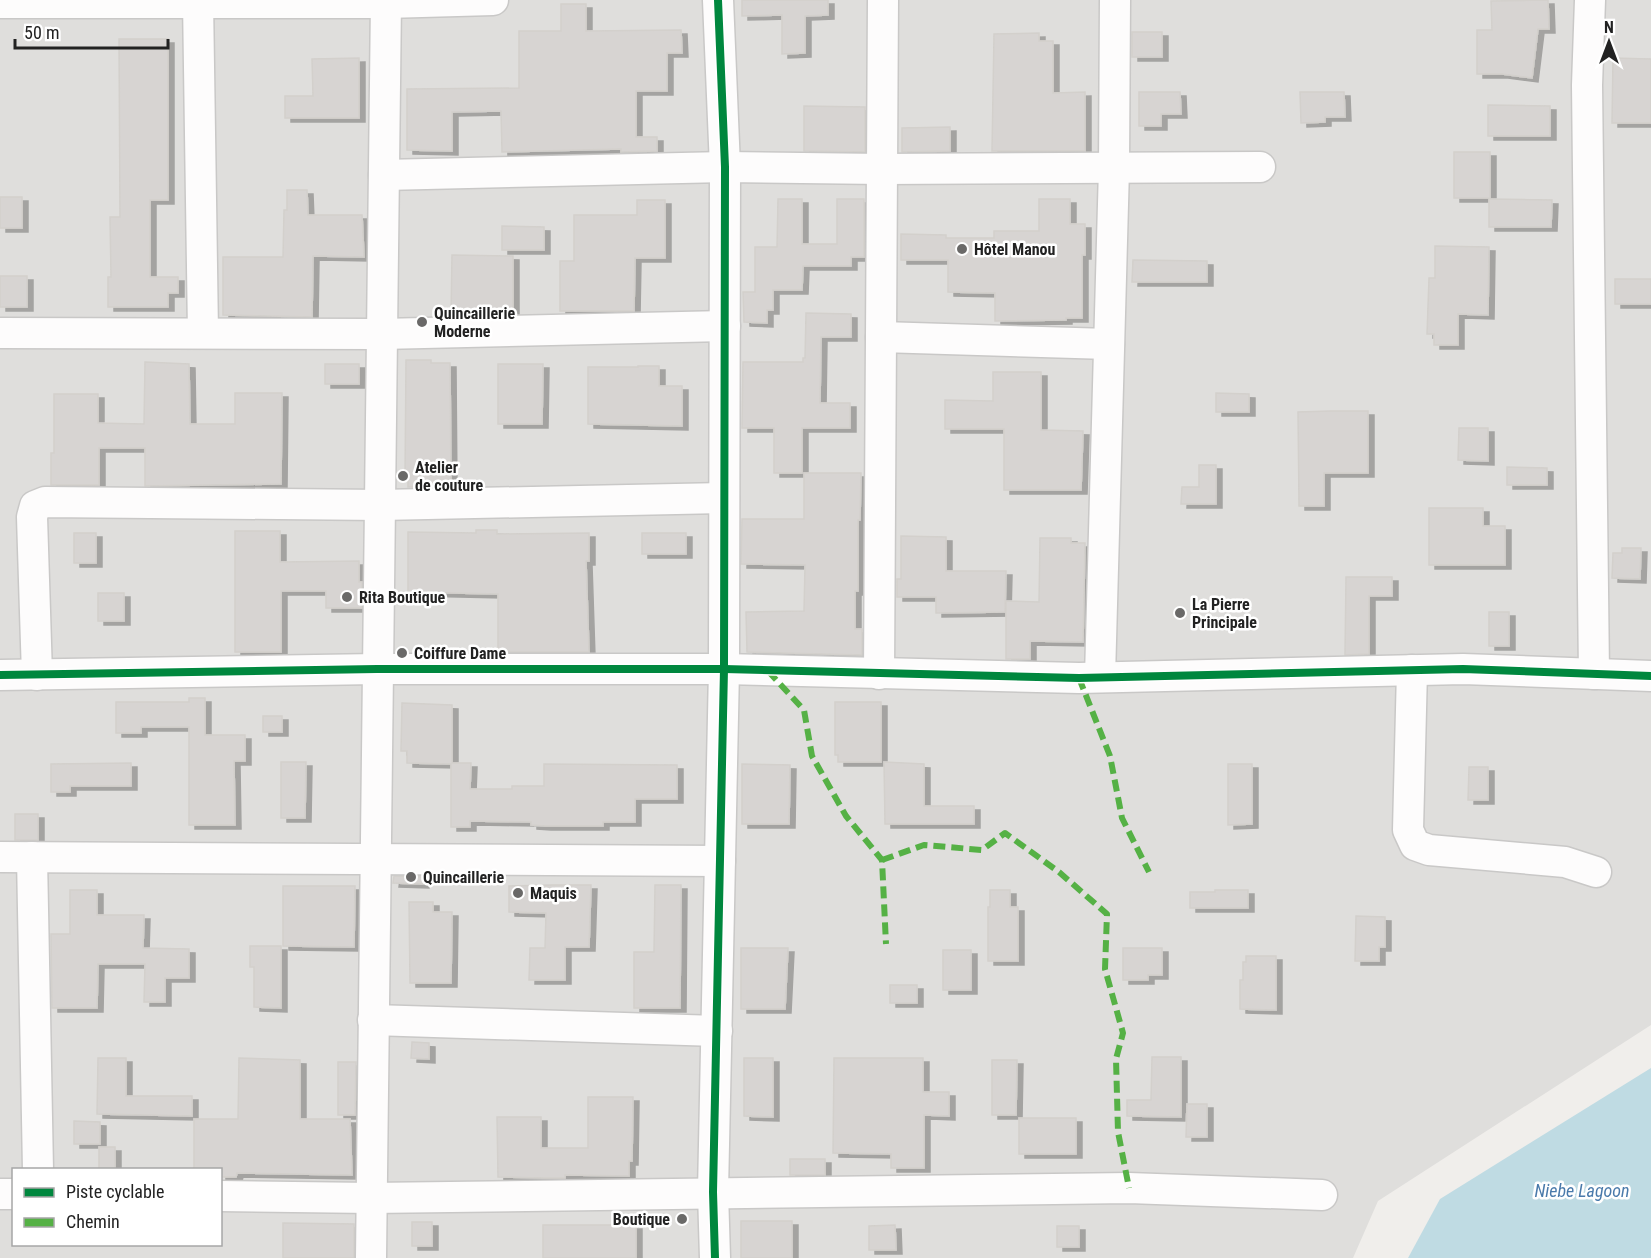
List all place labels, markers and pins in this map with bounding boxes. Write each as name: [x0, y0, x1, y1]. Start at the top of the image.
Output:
place label: Hôtel Manou: [974, 240, 1056, 259]
marker: Hôtel Manou: [955, 242, 969, 256]
place label: Quincaillerie Moderne: [434, 304, 515, 341]
marker: Quincaillerie Moderne: [415, 315, 429, 329]
place label: Atelier de couture: [415, 458, 483, 495]
marker: Atelier de couture: [396, 469, 410, 483]
place label: Rita Boutique: [359, 588, 446, 607]
marker: Rita Boutique: [340, 590, 354, 604]
place label: La Pierre Principale: [1192, 595, 1257, 632]
marker: La Pierre Principale: [1173, 606, 1187, 620]
place label: Coiffure Dame: [414, 644, 506, 663]
marker: Coiffure Dame: [395, 646, 409, 660]
place label: Quincaillerie: [423, 868, 504, 887]
marker: Quincaillerie: [404, 870, 418, 884]
place label: Maquis: [530, 884, 577, 903]
marker: Maquis: [511, 886, 525, 900]
place label: Boutique: [613, 1210, 670, 1229]
marker: Boutique: [675, 1212, 689, 1226]

